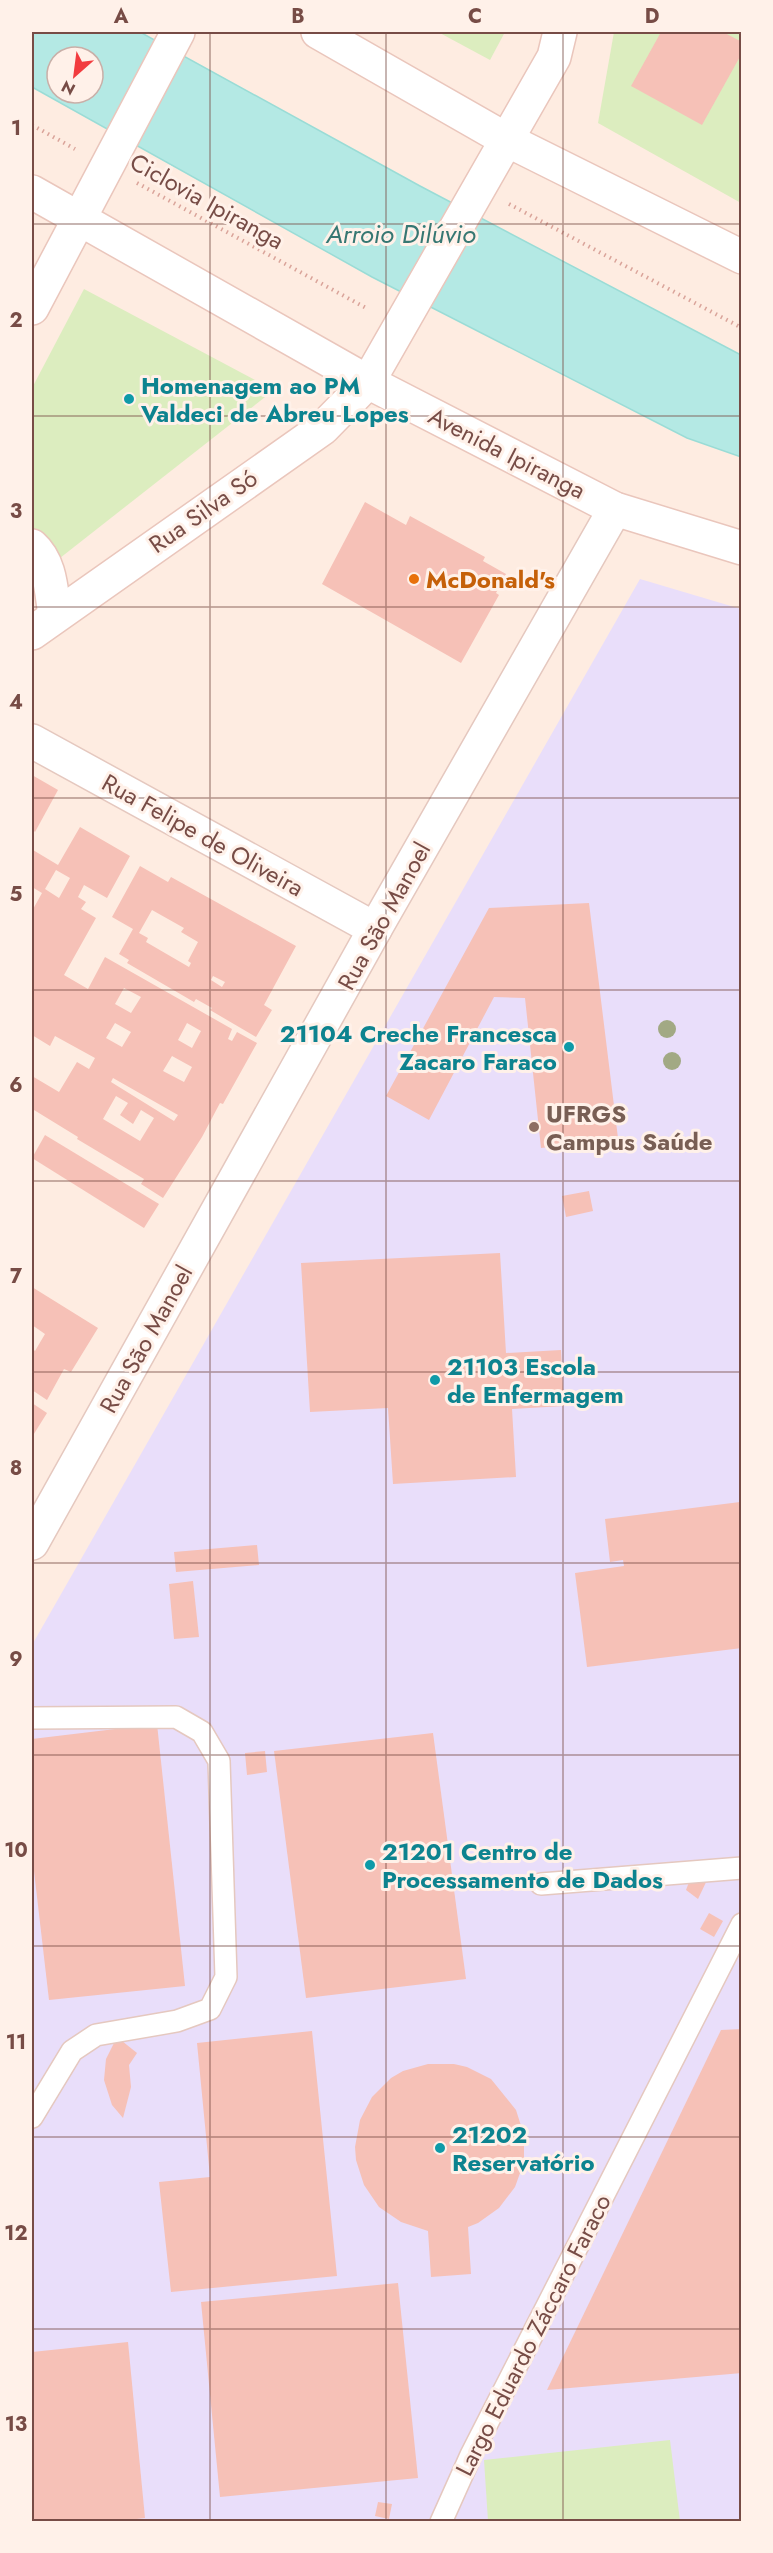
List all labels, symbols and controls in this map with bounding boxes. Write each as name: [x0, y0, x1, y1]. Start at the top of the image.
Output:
text: A: [113, 2, 129, 31]
text: B: [291, 2, 305, 31]
text: C: [468, 2, 482, 31]
text: D: [645, 2, 659, 31]
north arrow: [45, 45, 105, 105]
text: N: [57, 75, 79, 101]
text: 1: [11, 114, 21, 143]
street label: Ciclovia Ipiranga: [124, 144, 290, 258]
water label: Arroio Dilúvio: [325, 215, 476, 253]
text: 2: [9, 306, 23, 335]
place label: Homenagem ao PM Valdeci de Abreu Lopes: [140, 368, 409, 431]
marker: Homenagem ao PM Valdeci de Abreu Lopes: [122, 392, 136, 406]
street label: Avenida Ipiranga: [422, 398, 592, 508]
street label: Rua Silva Só: [142, 461, 264, 561]
text: 3: [10, 497, 22, 526]
place label: McDonald's: [426, 562, 555, 597]
marker: McDonald's: [407, 572, 421, 586]
text: 4: [9, 688, 23, 717]
street label: Rua Felipe de Oliveira: [96, 765, 310, 905]
street label: Rua São Manoel: [329, 836, 439, 996]
text: 5: [10, 880, 23, 909]
place label: 21104 Creche Francesca Zacaro Faraco: [280, 1016, 557, 1079]
marker: 21104 Creche Francesca Zacaro Faraco: [562, 1040, 576, 1054]
text: 6: [9, 1071, 23, 1100]
place label: UFRGS Campus Saúde: [546, 1096, 713, 1159]
marker: UFRGS Campus Saúde: [527, 1120, 541, 1134]
street label: Rua São Manoel: [91, 1259, 201, 1419]
text: 7: [10, 1262, 23, 1291]
place label: 21103 Escola de Enfermagem: [447, 1349, 624, 1412]
marker: 21103 Escola de Enfermagem: [428, 1373, 442, 1387]
text: 8: [10, 1454, 22, 1483]
text: 9: [9, 1645, 23, 1674]
place label: 21201 Centro de Processamento de Dados: [382, 1834, 663, 1897]
text: 10: [4, 1836, 28, 1865]
marker: 21201 Centro de Processamento de Dados: [363, 1858, 377, 1872]
text: 11: [6, 2028, 26, 2057]
place label: 21202 Reservatório: [452, 2117, 595, 2180]
marker: 21202 Reservatório: [433, 2141, 447, 2155]
street label: Largo Eduardo Záccaro Faraco: [447, 2188, 619, 2482]
text: 12: [4, 2219, 28, 2248]
text: 13: [5, 2410, 27, 2439]

